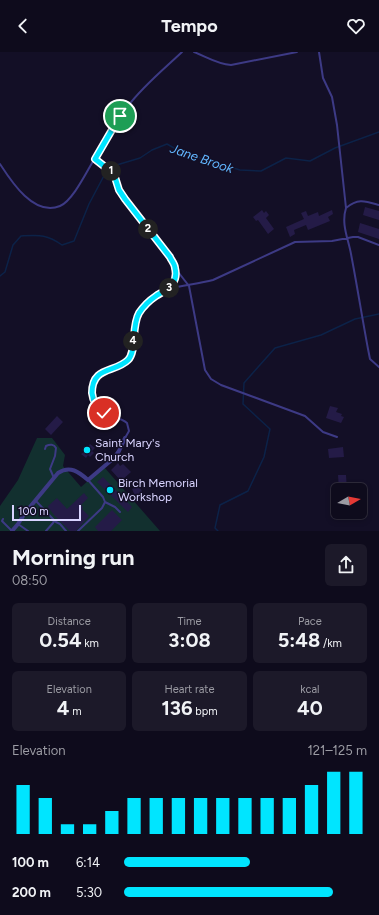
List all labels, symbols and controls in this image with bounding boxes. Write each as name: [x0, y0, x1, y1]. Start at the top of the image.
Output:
icon: back: [12, 15, 34, 37]
text: Tempo: [161, 15, 218, 37]
icon: heart: [345, 15, 367, 37]
pin: [103, 99, 137, 133]
icon: arrive: [109, 105, 131, 127]
water label: Jane Brook: [167, 140, 236, 176]
pin: 1: [101, 161, 121, 181]
text: 1: [109, 164, 113, 177]
pin: 2: [138, 219, 158, 239]
text: 2: [145, 222, 151, 235]
pin: 3: [159, 278, 179, 298]
text: 3: [166, 281, 172, 294]
pin: 4: [123, 331, 143, 351]
text: 4: [130, 334, 136, 347]
pin: [87, 396, 121, 430]
icon: check: [93, 402, 115, 424]
place label: Saint Mary's Church: [95, 436, 161, 464]
marker: Saint Mary's Church: [82, 445, 92, 455]
place label: Birch Memorial Workshop: [118, 476, 198, 504]
north arrow: [331, 483, 367, 519]
map controls: [331, 483, 367, 519]
marker: Birch Memorial Workshop: [105, 485, 115, 495]
scale bar: [12, 503, 81, 522]
text: 100 m: [18, 505, 49, 518]
text: Morning run: [12, 544, 135, 571]
button: share: [325, 544, 367, 586]
text: 08:50: [12, 573, 47, 588]
text: Distance: [48, 615, 91, 628]
text: Time: [177, 615, 201, 628]
text: Pace: [298, 615, 322, 628]
text: 0.54: [39, 628, 82, 652]
text: 3:08: [168, 628, 211, 652]
text: 5:48: [278, 628, 320, 652]
text: km: [82, 637, 99, 650]
text: /km: [320, 637, 342, 650]
text: Elevation: [47, 683, 92, 696]
text: Heart rate: [165, 683, 214, 696]
text: kcal: [300, 683, 319, 696]
text: 4: [57, 696, 69, 720]
text: 136: [161, 696, 193, 720]
text: 40: [297, 696, 323, 720]
text: m: [69, 705, 82, 718]
text: bpm: [193, 705, 218, 718]
text: Elevation: [12, 743, 65, 758]
text: 121–125 m: [307, 743, 367, 758]
text: 100 m: [12, 855, 49, 870]
text: 6:14: [76, 855, 100, 870]
text: 200 m: [12, 885, 51, 900]
text: 5:30: [76, 885, 102, 900]

